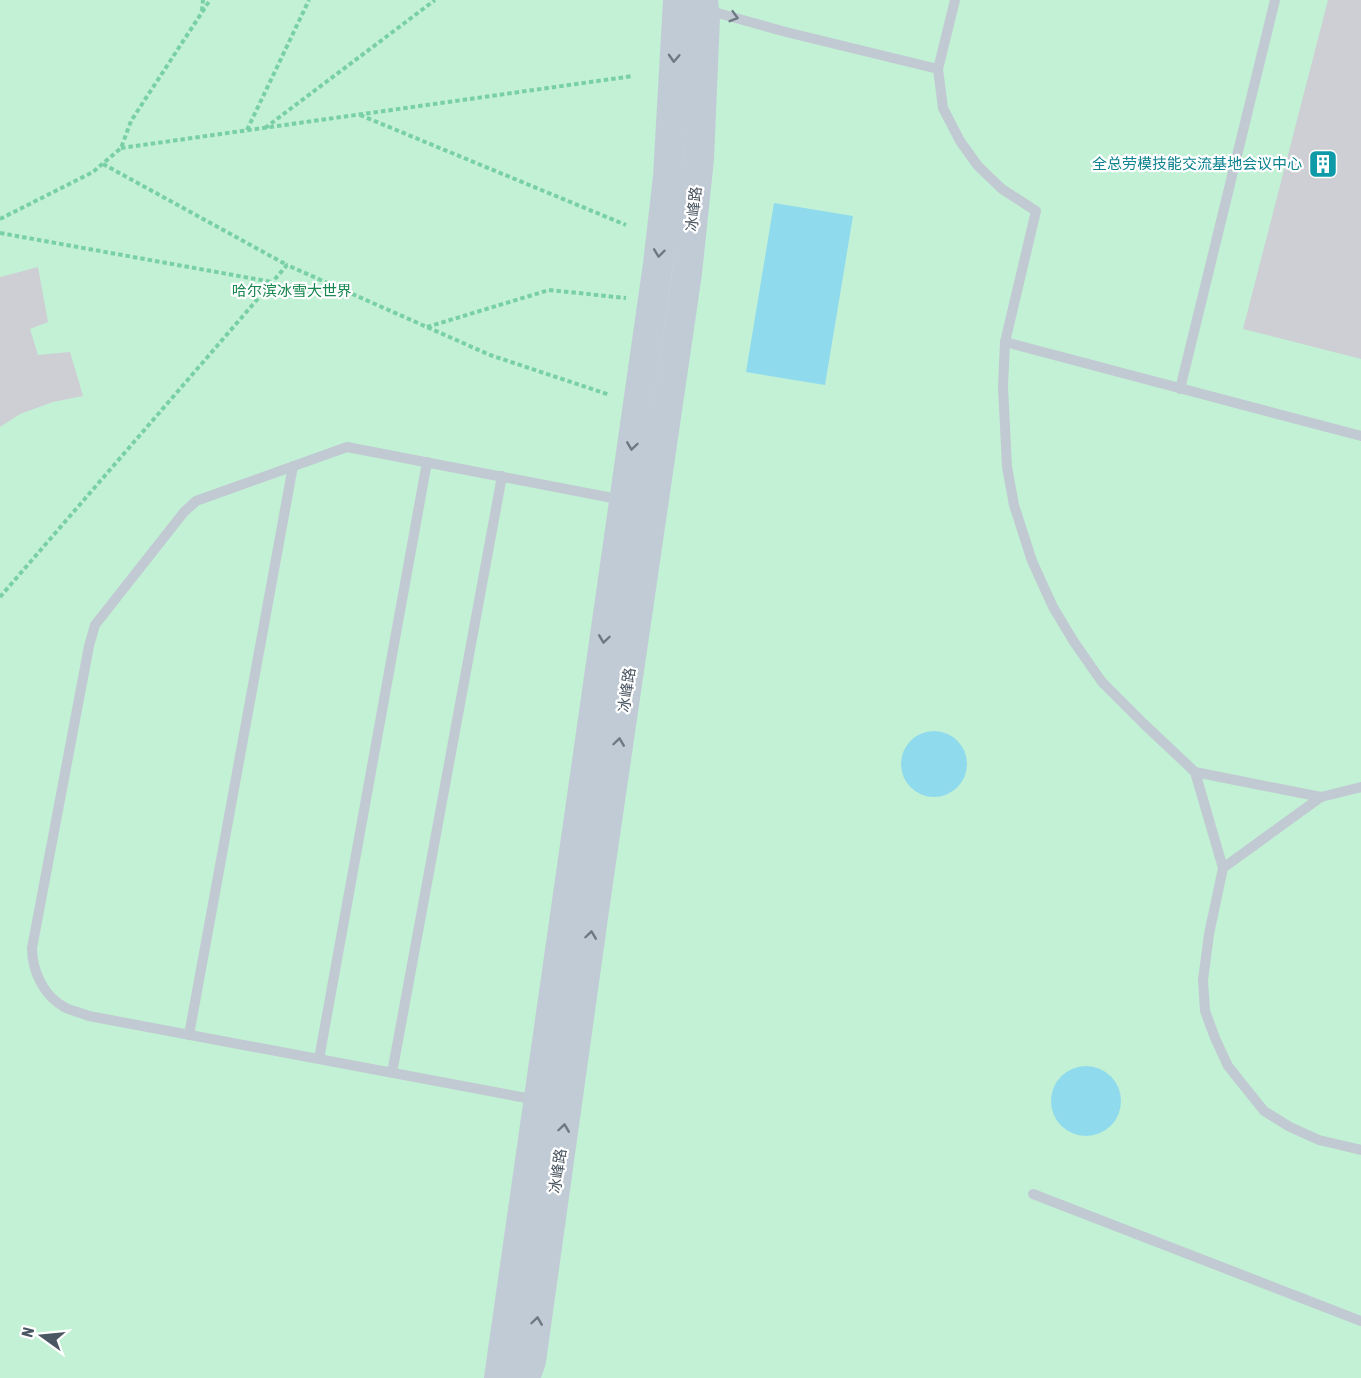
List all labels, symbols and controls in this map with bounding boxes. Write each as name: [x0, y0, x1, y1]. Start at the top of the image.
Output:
one-way arrow: [729, 10, 739, 23]
one-way arrow: [668, 54, 681, 63]
building icon: 全总劳模技能交流基地会议中心: [1307, 148, 1339, 180]
place label: 全总劳模技能交流基地会议中心: [1092, 155, 1302, 172]
street label: 冰峰路: [683, 186, 704, 232]
one-way arrow: [653, 248, 666, 257]
park label: 哈尔滨冰雪大世界: [232, 282, 352, 299]
one-way arrow: [627, 441, 639, 450]
one-way arrow: [599, 634, 611, 643]
street label: 冰峰路: [615, 666, 638, 713]
one-way arrow: [612, 737, 625, 747]
one-way arrow: [584, 930, 596, 939]
one-way arrow: [557, 1123, 569, 1132]
street label: 冰峰路: [546, 1147, 569, 1194]
north arrow: [12, 1306, 72, 1366]
one-way arrow: [530, 1316, 542, 1325]
text: N: [18, 1325, 37, 1339]

